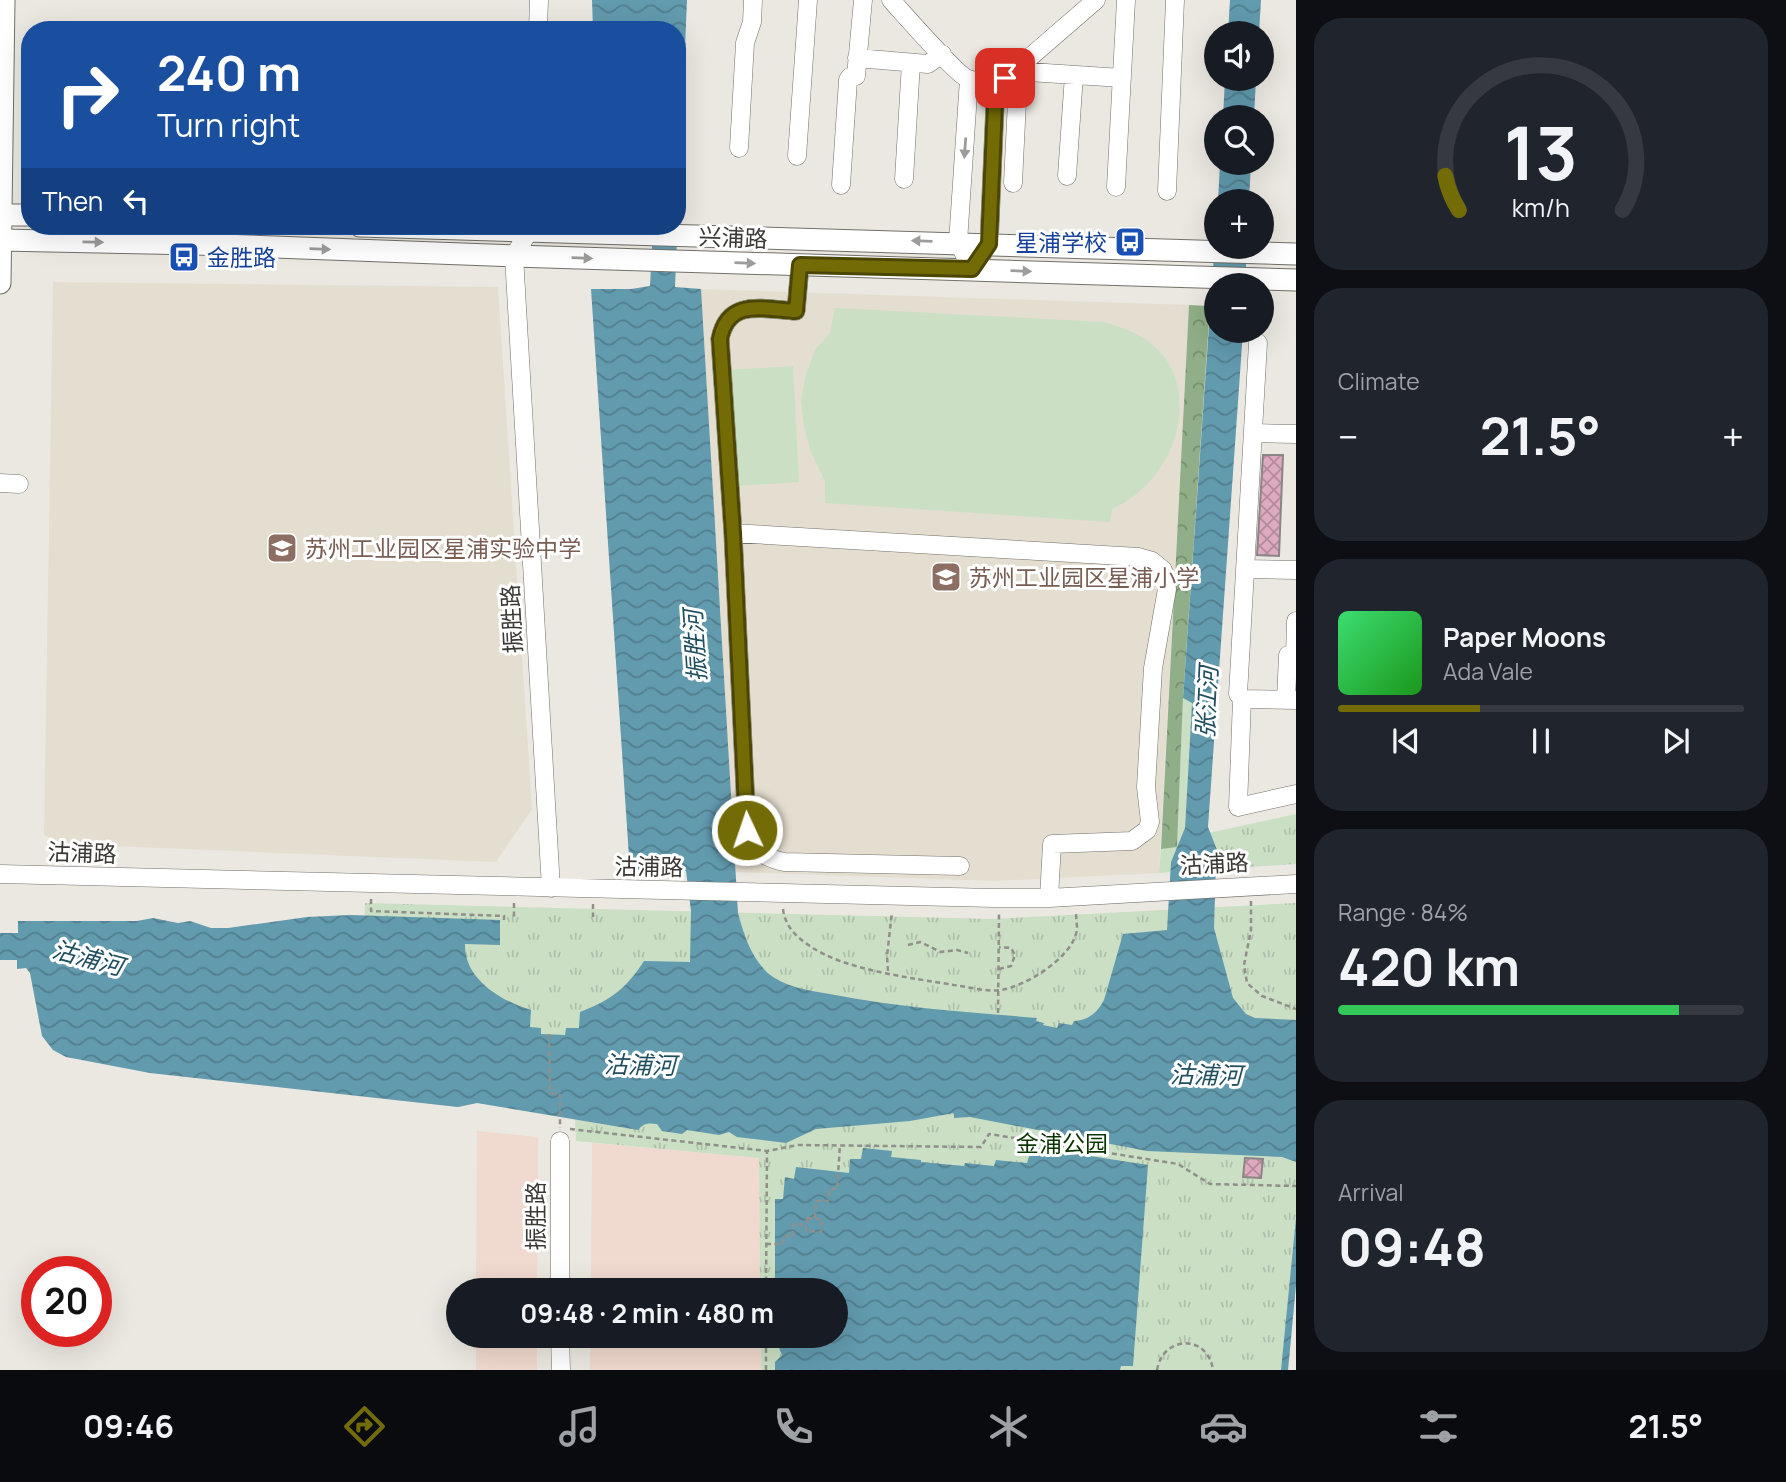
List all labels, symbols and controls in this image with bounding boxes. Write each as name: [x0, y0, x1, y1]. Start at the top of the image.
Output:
map controls: [1204, 21, 1274, 343]
button: sound: [1204, 21, 1274, 91]
text: 240 m: [157, 39, 301, 106]
pin: [975, 48, 1035, 108]
icon: right: [42, 49, 133, 140]
icon: arrive: [986, 59, 1024, 97]
text: Turn right: [157, 103, 300, 147]
text: 13: [1504, 103, 1578, 203]
button: search: [1204, 105, 1274, 175]
one-way arrow: [959, 137, 970, 159]
icon: left: [117, 182, 155, 220]
text: Then: [42, 183, 103, 219]
button: +: [1204, 189, 1274, 259]
text: km/h: [1512, 190, 1570, 225]
street label: 兴浦路: [698, 220, 768, 254]
bus stop icon: 星浦学校: [1113, 225, 1147, 259]
place label: 星浦学校: [1015, 226, 1107, 258]
one-way arrow: [82, 236, 104, 248]
one-way arrow: [910, 236, 932, 247]
bus stop icon: 金胜路: [167, 240, 201, 274]
place label: 金胜路: [207, 241, 276, 273]
one-way arrow: [309, 243, 331, 254]
one-way arrow: [571, 253, 593, 264]
one-way arrow: [734, 258, 756, 269]
one-way arrow: [1011, 265, 1033, 276]
button: −: [1204, 273, 1274, 343]
text: Climate: [1338, 365, 1420, 397]
text: 21.5°: [1480, 400, 1601, 471]
text: −: [1338, 410, 1359, 462]
text: +: [1722, 410, 1744, 462]
school or university icon: 苏州工业园区星浦实验中学: [265, 531, 299, 565]
place label: 苏州工业园区星浦实验中学: [305, 532, 581, 564]
school or university icon: 苏州工业园区星浦小学: [929, 560, 963, 594]
place label: 苏州工业园区星浦小学: [969, 561, 1199, 593]
street label: 振胜路: [493, 584, 529, 654]
water label: 振胜河: [675, 605, 713, 683]
text: Paper Moons: [1443, 619, 1606, 655]
text: Ada Vale: [1443, 655, 1533, 687]
water label: 张江河: [1188, 661, 1225, 739]
icon: previous: [1387, 722, 1425, 760]
icon: pause: [1522, 722, 1560, 760]
icon: next: [1657, 722, 1695, 760]
position arrow: [710, 793, 784, 867]
street label: 沽浦路: [47, 835, 117, 869]
street label: 沽浦路: [1179, 845, 1249, 881]
street label: 沽浦路: [614, 849, 684, 883]
text: Range · 84%: [1338, 896, 1468, 928]
text: 420 km: [1338, 931, 1520, 1002]
water label: 沽浦河: [49, 932, 131, 983]
water label: 沽浦河: [604, 1047, 680, 1081]
water label: 沽浦河: [1170, 1057, 1246, 1091]
park label: 金浦公园: [1016, 1127, 1108, 1159]
text: Arrival: [1338, 1176, 1404, 1208]
street label: 振胜路: [519, 1182, 551, 1251]
text: 09:48: [1338, 1211, 1486, 1282]
speed limit sign: 20: [21, 1256, 112, 1347]
text: 09:48 · 2 min · 480 m: [520, 1295, 774, 1331]
icon: directions: [340, 1402, 389, 1451]
icon: music: [555, 1402, 604, 1451]
icon: phone: [769, 1402, 818, 1451]
icon: climate: [984, 1402, 1033, 1451]
icon: car: [1199, 1402, 1248, 1451]
icon: filters: [1414, 1402, 1463, 1451]
text: 09:46: [83, 1404, 174, 1448]
text: 21.5°: [1628, 1404, 1703, 1448]

